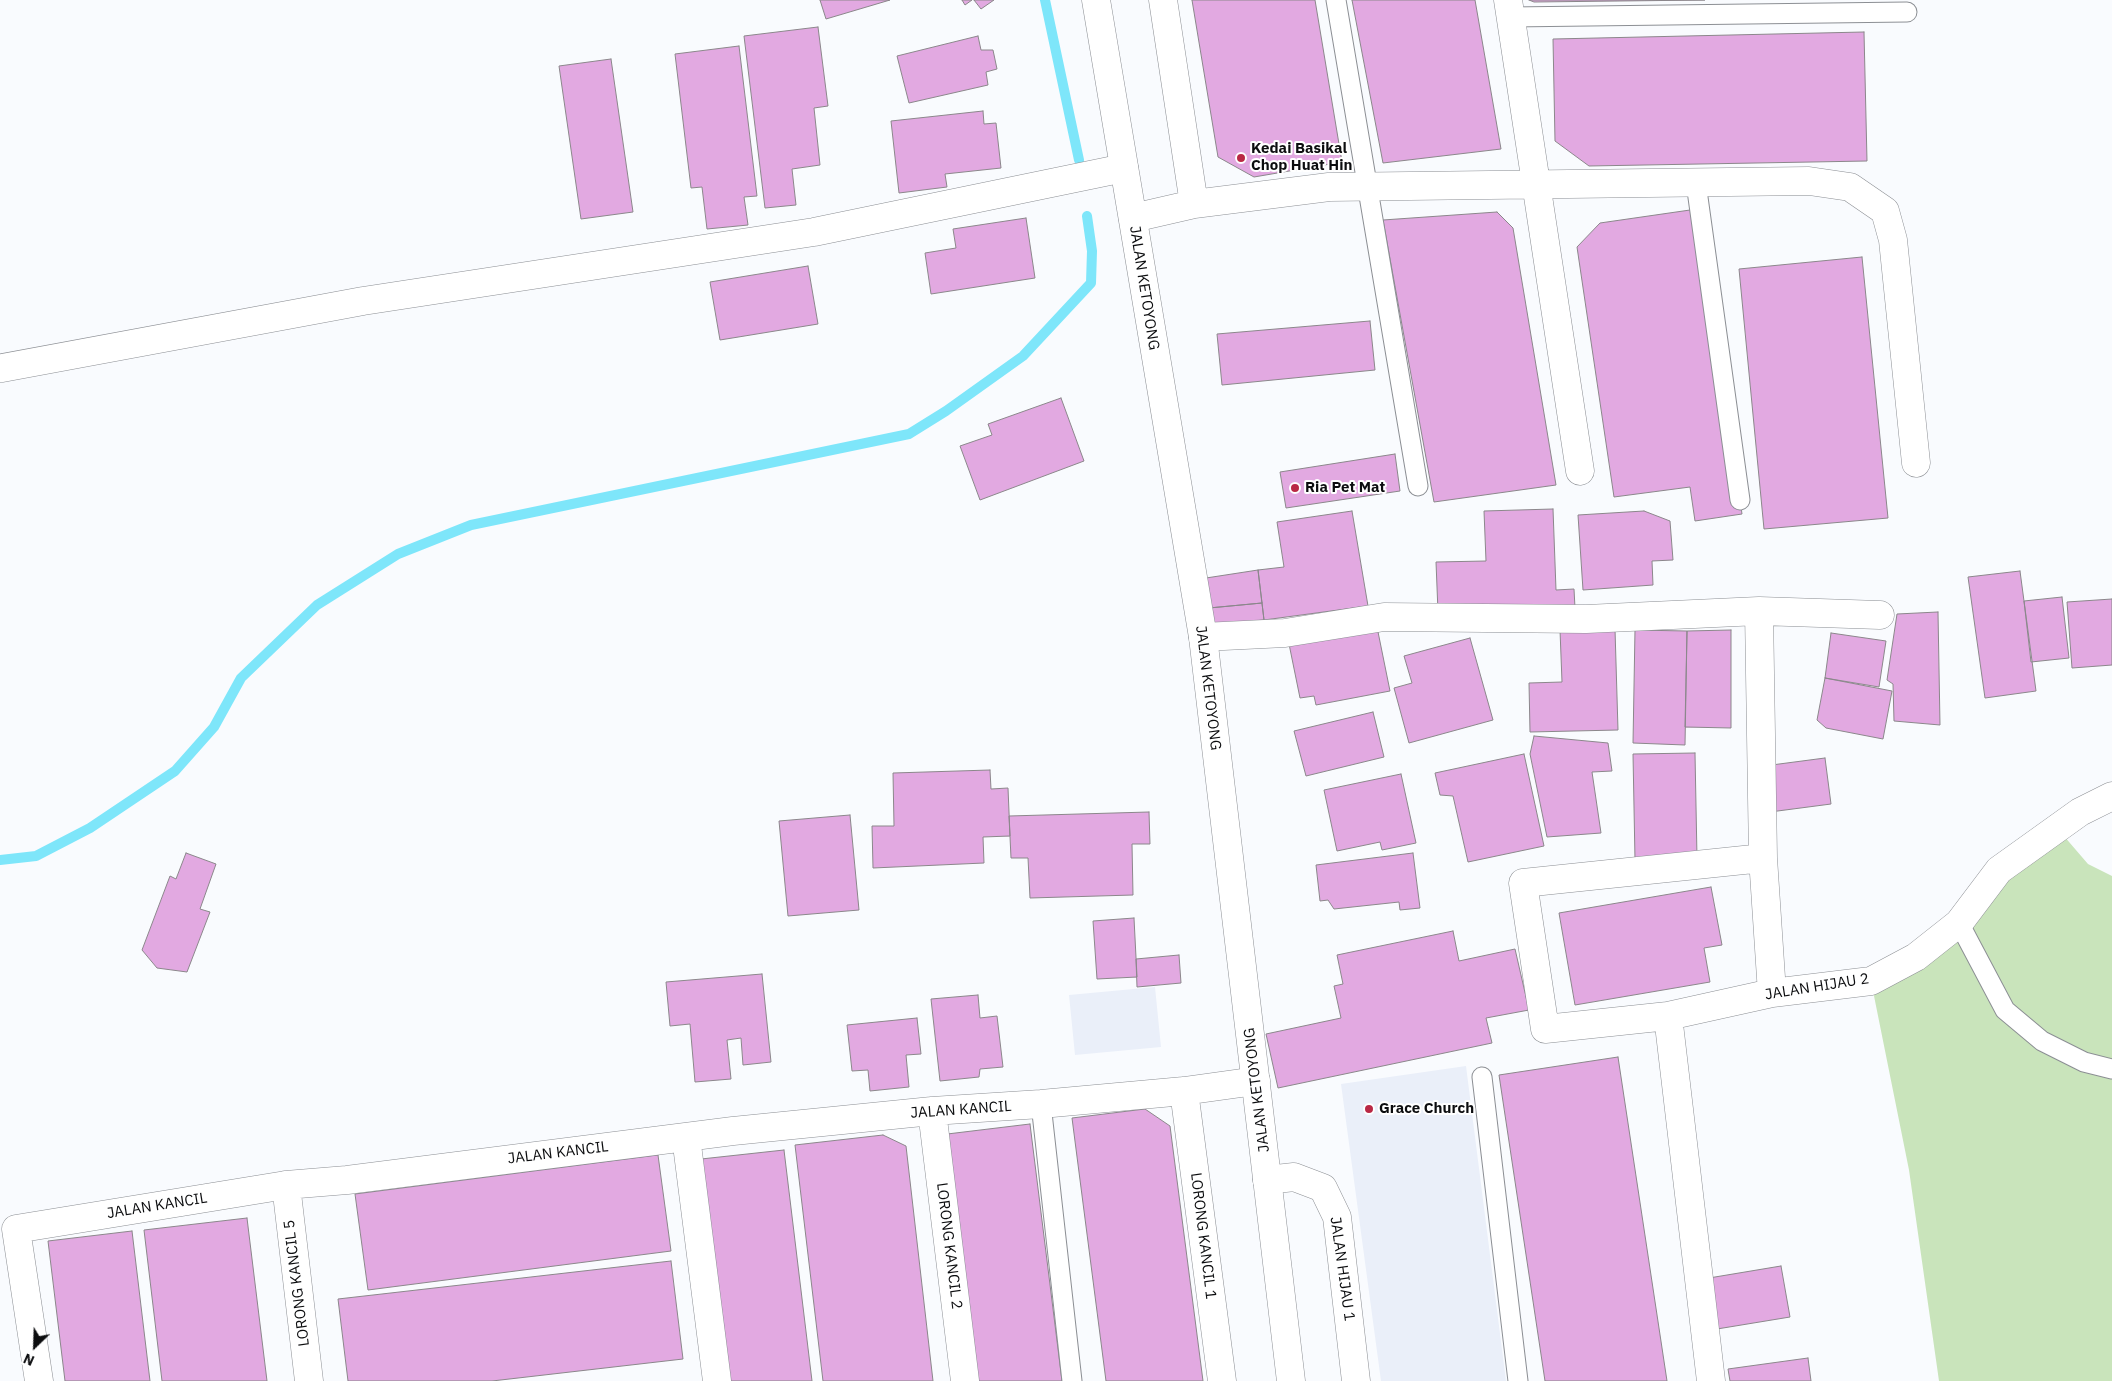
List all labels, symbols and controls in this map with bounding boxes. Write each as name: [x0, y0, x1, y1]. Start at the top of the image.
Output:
place label: Kedai Basikal Chop Huat Hin: [1251, 140, 1352, 175]
marker: Kedai Basikal Chop Huat Hin: [1235, 152, 1247, 164]
street label: JALAN KETOYONG: [1125, 225, 1163, 351]
place label: Ria Pet Mat: [1305, 479, 1385, 497]
marker: Ria Pet Mat: [1289, 482, 1301, 494]
street label: JALAN KETOYONG: [1191, 625, 1225, 751]
street label: JALAN HIJAU 2: [1764, 970, 1870, 1004]
street label: JALAN KETOYONG: [1240, 1027, 1274, 1153]
street label: JALAN KANCIL: [910, 1097, 1012, 1123]
place label: Grace Church: [1379, 1100, 1474, 1118]
marker: Grace Church: [1363, 1103, 1375, 1115]
street label: JALAN KANCIL: [507, 1138, 609, 1168]
street label: LORONG KANCIL 1: [1186, 1172, 1220, 1300]
street label: LORONG KANCIL 2: [932, 1182, 966, 1310]
street label: JALAN KANCIL: [106, 1189, 208, 1223]
street label: JALAN HIJAU 1: [1326, 1216, 1358, 1322]
street label: LORONG KANCIL 5: [280, 1219, 314, 1347]
north arrow: [10, 1321, 60, 1371]
text: N: [21, 1349, 37, 1370]

